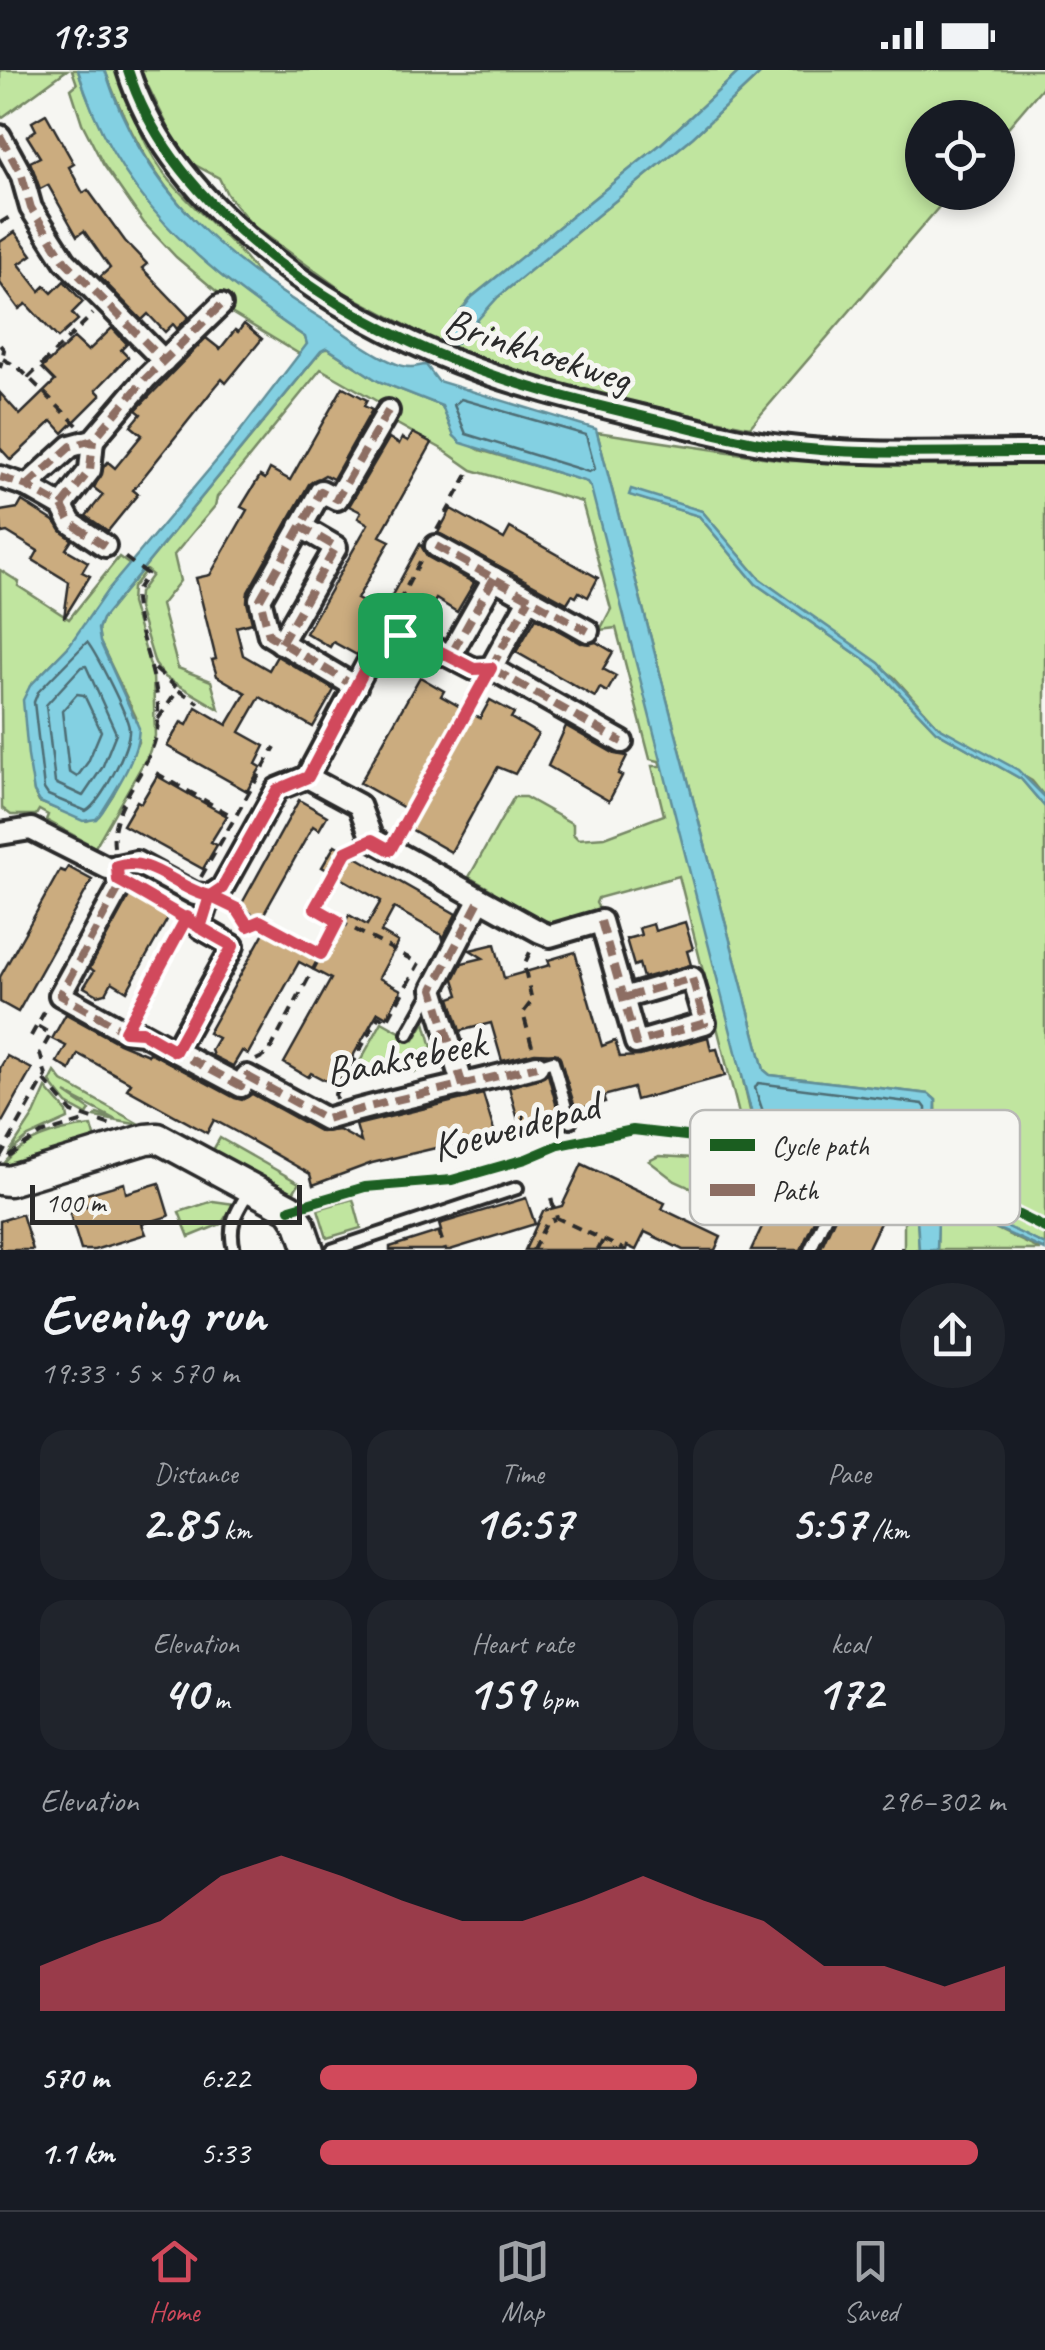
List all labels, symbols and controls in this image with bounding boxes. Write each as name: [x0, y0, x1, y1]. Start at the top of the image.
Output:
text: 19:33: [50, 12, 125, 59]
map controls: [905, 100, 1015, 210]
button: locate: [905, 100, 1015, 210]
street label: Brinkhoekweg: [438, 295, 639, 406]
pin: [358, 593, 443, 678]
icon: arrive: [373, 608, 428, 663]
street label: Baaksebeek: [321, 1015, 493, 1099]
street label: Koeweidepad: [426, 1077, 611, 1174]
legend: [690, 1110, 1020, 1225]
text: Cycle path: [772, 1128, 869, 1163]
text: Path: [772, 1173, 819, 1208]
scale bar: [30, 1180, 302, 1224]
text: 100 m: [45, 1185, 105, 1220]
text: Evening run: [40, 1279, 265, 1349]
button: share: [900, 1283, 1005, 1388]
text: 19:33 · 5 × 570 m: [40, 1352, 238, 1393]
text: Distance: [154, 1456, 238, 1491]
text: Time: [501, 1456, 544, 1491]
text: Pace: [828, 1456, 871, 1491]
text: 2.85: [140, 1491, 217, 1554]
text: 16:57: [473, 1491, 572, 1554]
text: 5:57: [790, 1491, 865, 1554]
text: km: [217, 1512, 251, 1547]
text: /km: [865, 1512, 909, 1547]
text: Elevation: [153, 1626, 239, 1661]
text: Heart rate: [471, 1626, 574, 1661]
text: kcal: [831, 1626, 868, 1661]
text: 40: [162, 1661, 207, 1724]
text: 159: [467, 1661, 533, 1724]
text: 172: [816, 1661, 883, 1724]
text: m: [207, 1682, 230, 1717]
text: bpm: [533, 1682, 578, 1717]
text: Elevation: [40, 1780, 138, 1821]
text: 296–302 m: [879, 1780, 1005, 1821]
text: 570 m: [40, 2057, 109, 2098]
text: 6:22: [200, 2057, 250, 2098]
text: 1.1 km: [40, 2132, 114, 2173]
text: 5:33: [200, 2132, 250, 2173]
tab: Home: [147, 2234, 202, 2329]
tab: Map: [495, 2234, 550, 2329]
tab: Saved: [843, 2234, 898, 2329]

